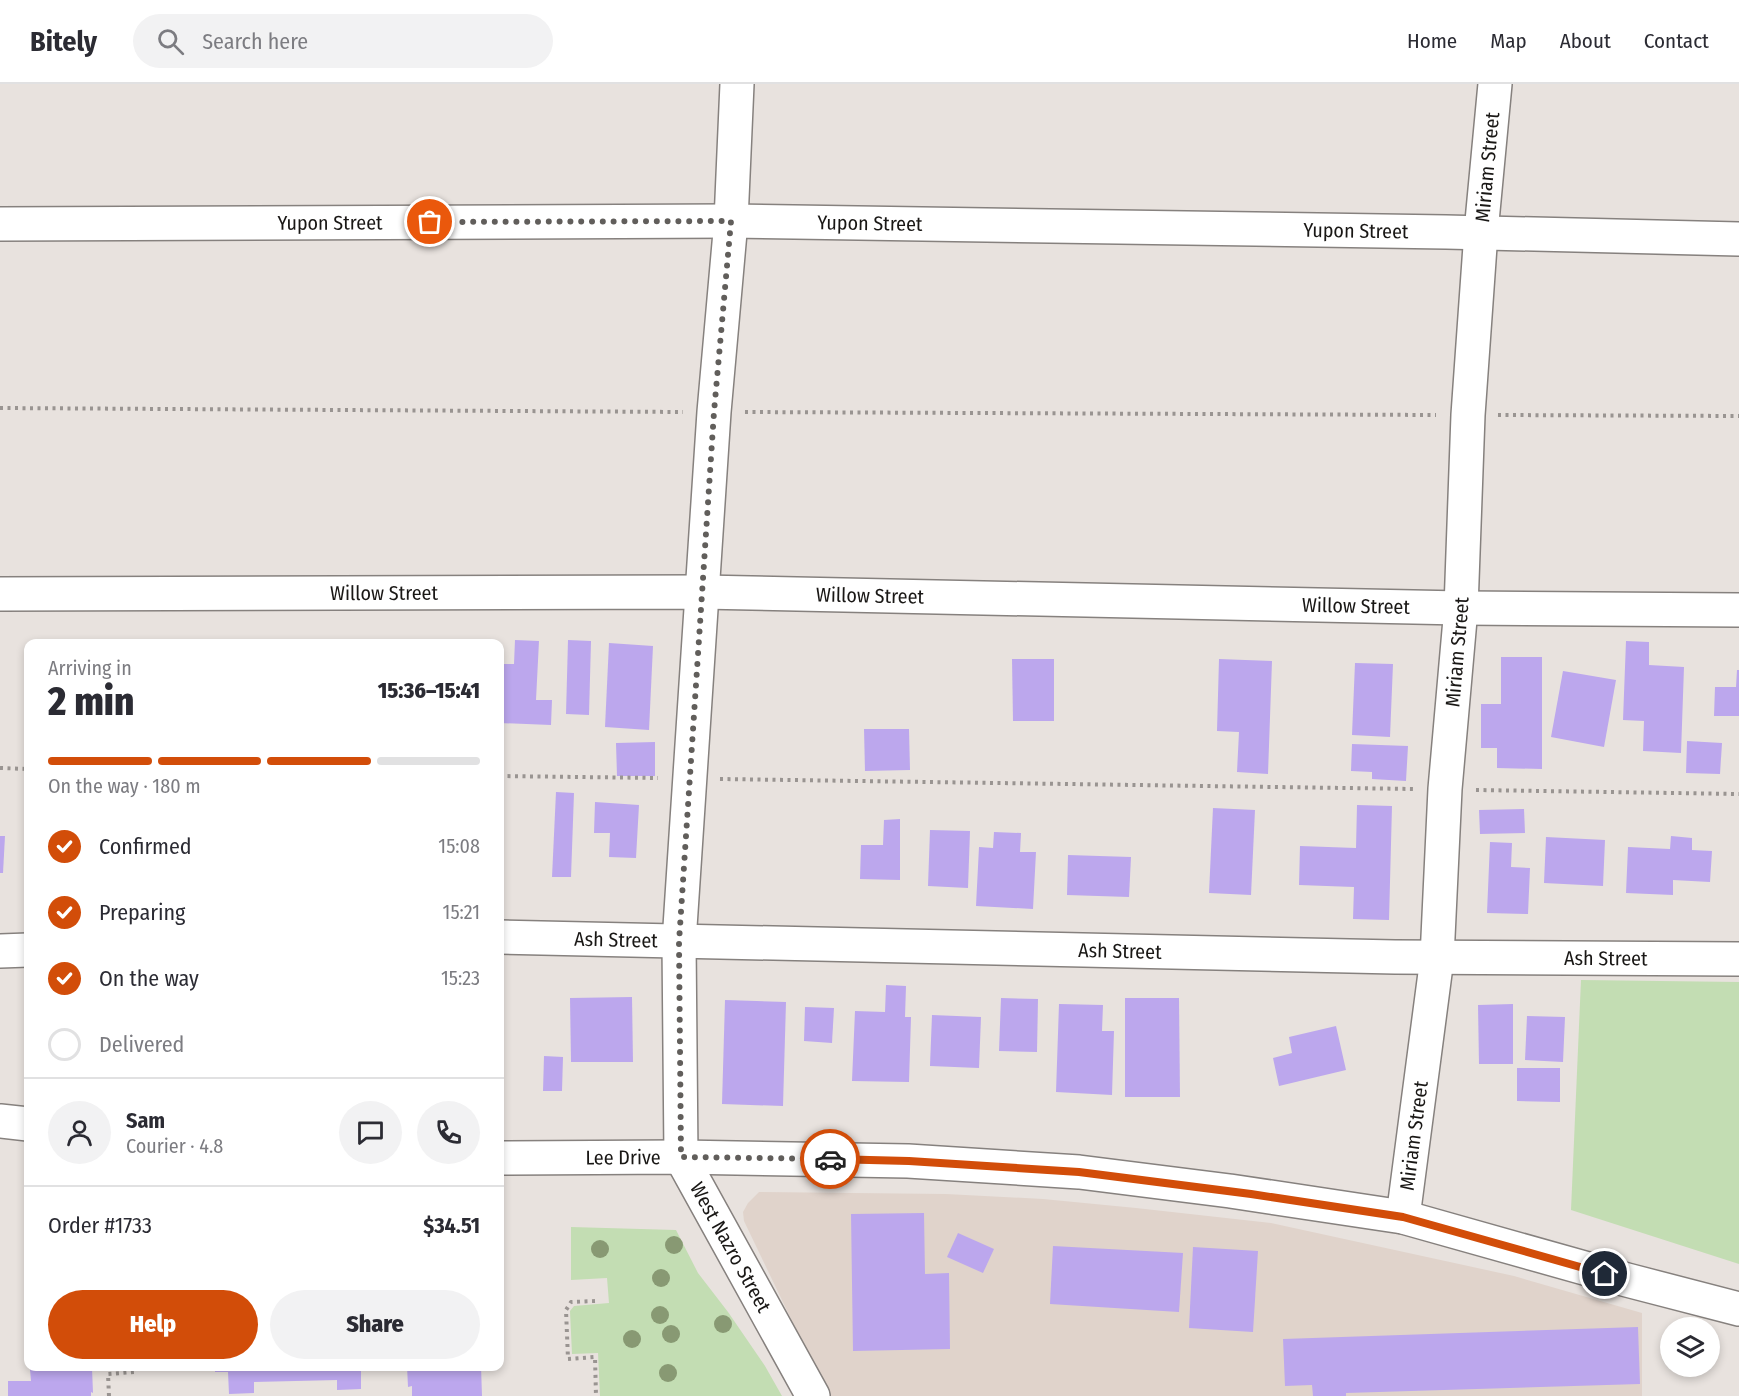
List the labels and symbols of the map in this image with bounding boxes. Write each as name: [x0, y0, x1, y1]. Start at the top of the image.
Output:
street label: Miriam Street: [1470, 110, 1504, 223]
pin: [404, 196, 455, 247]
street label: Yupon Street: [277, 210, 383, 235]
street label: Yupon Street: [817, 210, 923, 236]
street label: Yupon Street: [1303, 218, 1409, 243]
street label: Willow Street: [330, 581, 439, 605]
street label: Willow Street: [816, 582, 925, 609]
street label: Willow Street: [1302, 593, 1411, 619]
street label: Miriam Street: [1440, 596, 1473, 708]
street label: Ash Street: [574, 927, 658, 953]
street label: Ash Street: [1078, 938, 1162, 964]
street label: Ash Street: [1564, 946, 1648, 970]
street label: Miriam Street: [1395, 1079, 1433, 1192]
courier: [800, 1129, 860, 1189]
street label: Lee Drive: [585, 1145, 661, 1170]
street label: West Nazro Street: [685, 1178, 777, 1317]
pin: [1579, 1248, 1630, 1299]

